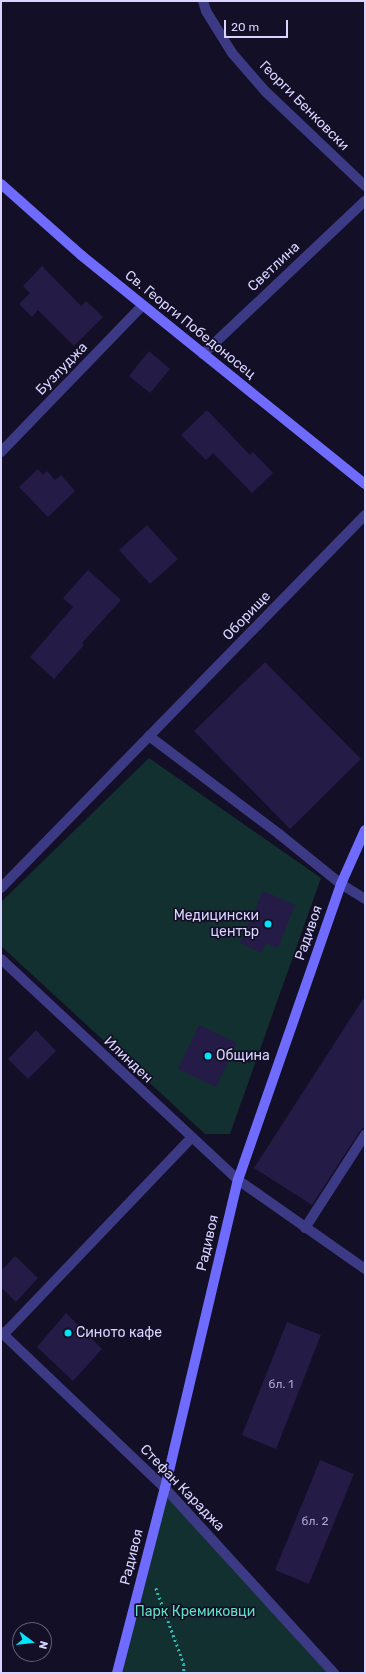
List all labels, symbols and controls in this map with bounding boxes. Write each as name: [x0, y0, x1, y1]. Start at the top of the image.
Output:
scale bar: [226, 12, 290, 38]
text: 20 m: [231, 20, 259, 34]
street label: Георги Бенковски: [256, 58, 352, 154]
street label: Светлина: [244, 239, 304, 295]
street label: Св. Георги Победоносец: [121, 267, 259, 383]
street label: Бузлуджа: [33, 339, 91, 399]
street label: Оборище: [220, 588, 274, 644]
street label: Радивоя: [292, 903, 326, 963]
place label: Медицински център: [174, 908, 259, 940]
marker: Медицински център: [262, 918, 274, 930]
street label: Илинден: [100, 1033, 156, 1087]
place label: Община: [216, 1048, 270, 1064]
marker: Община: [203, 1051, 213, 1061]
street label: Радивоя: [193, 1213, 223, 1273]
place label: Синото кафе: [76, 1325, 162, 1341]
marker: Синото кафе: [63, 1328, 73, 1338]
house number: бл. 1: [268, 1378, 294, 1392]
street label: Стефан Караджа: [136, 1441, 228, 1535]
house number: бл. 2: [302, 1515, 328, 1529]
street label: Радивоя: [117, 1527, 147, 1587]
park label: Парк Кремиковци: [135, 1604, 255, 1620]
north arrow: [12, 1622, 52, 1662]
text: N: [36, 1639, 50, 1650]

